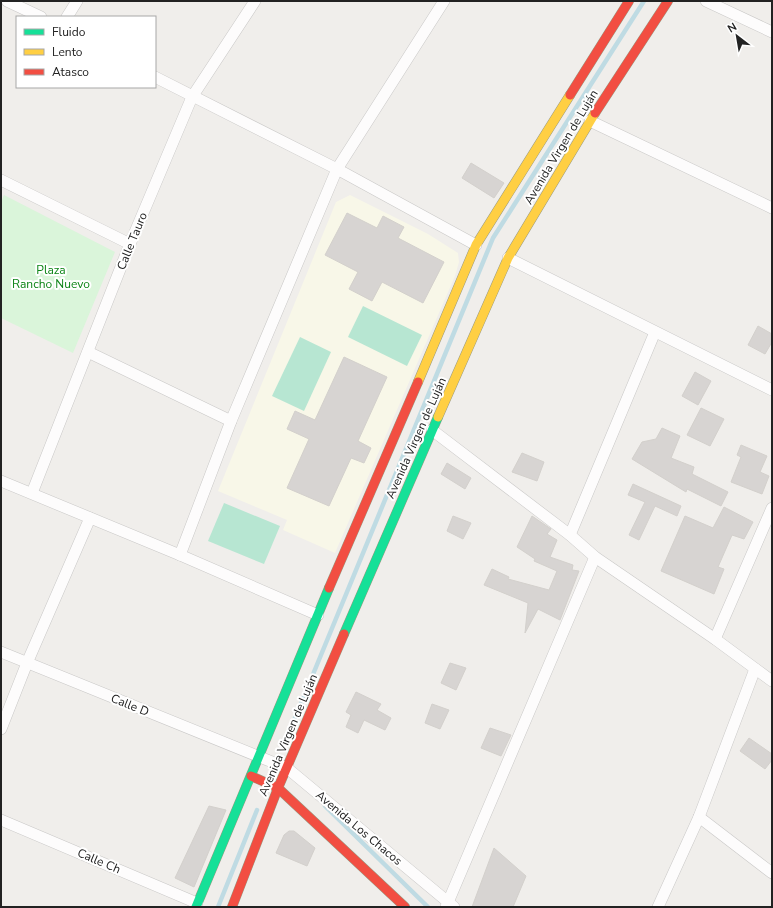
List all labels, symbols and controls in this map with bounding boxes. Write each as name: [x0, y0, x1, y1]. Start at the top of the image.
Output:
legend: [16, 16, 156, 88]
north arrow: [717, 16, 757, 56]
text: N: [725, 19, 739, 36]
text: Fluido: [52, 24, 86, 40]
text: Lento: [52, 44, 83, 60]
text: Atasco: [52, 64, 89, 80]
street label: Avenida Virgen de Luján: [520, 87, 602, 207]
street label: Calle Tauro: [113, 209, 151, 272]
park label: Plaza Rancho Nuevo: [12, 262, 90, 292]
street label: Avenida Virgen de Luján: [382, 375, 450, 501]
street label: Avenida Virgen de Luján: [255, 672, 321, 798]
street label: Calle D: [109, 690, 151, 720]
street label: Avenida Los Chacos: [312, 787, 406, 869]
street label: Calle Ch: [75, 845, 123, 877]

